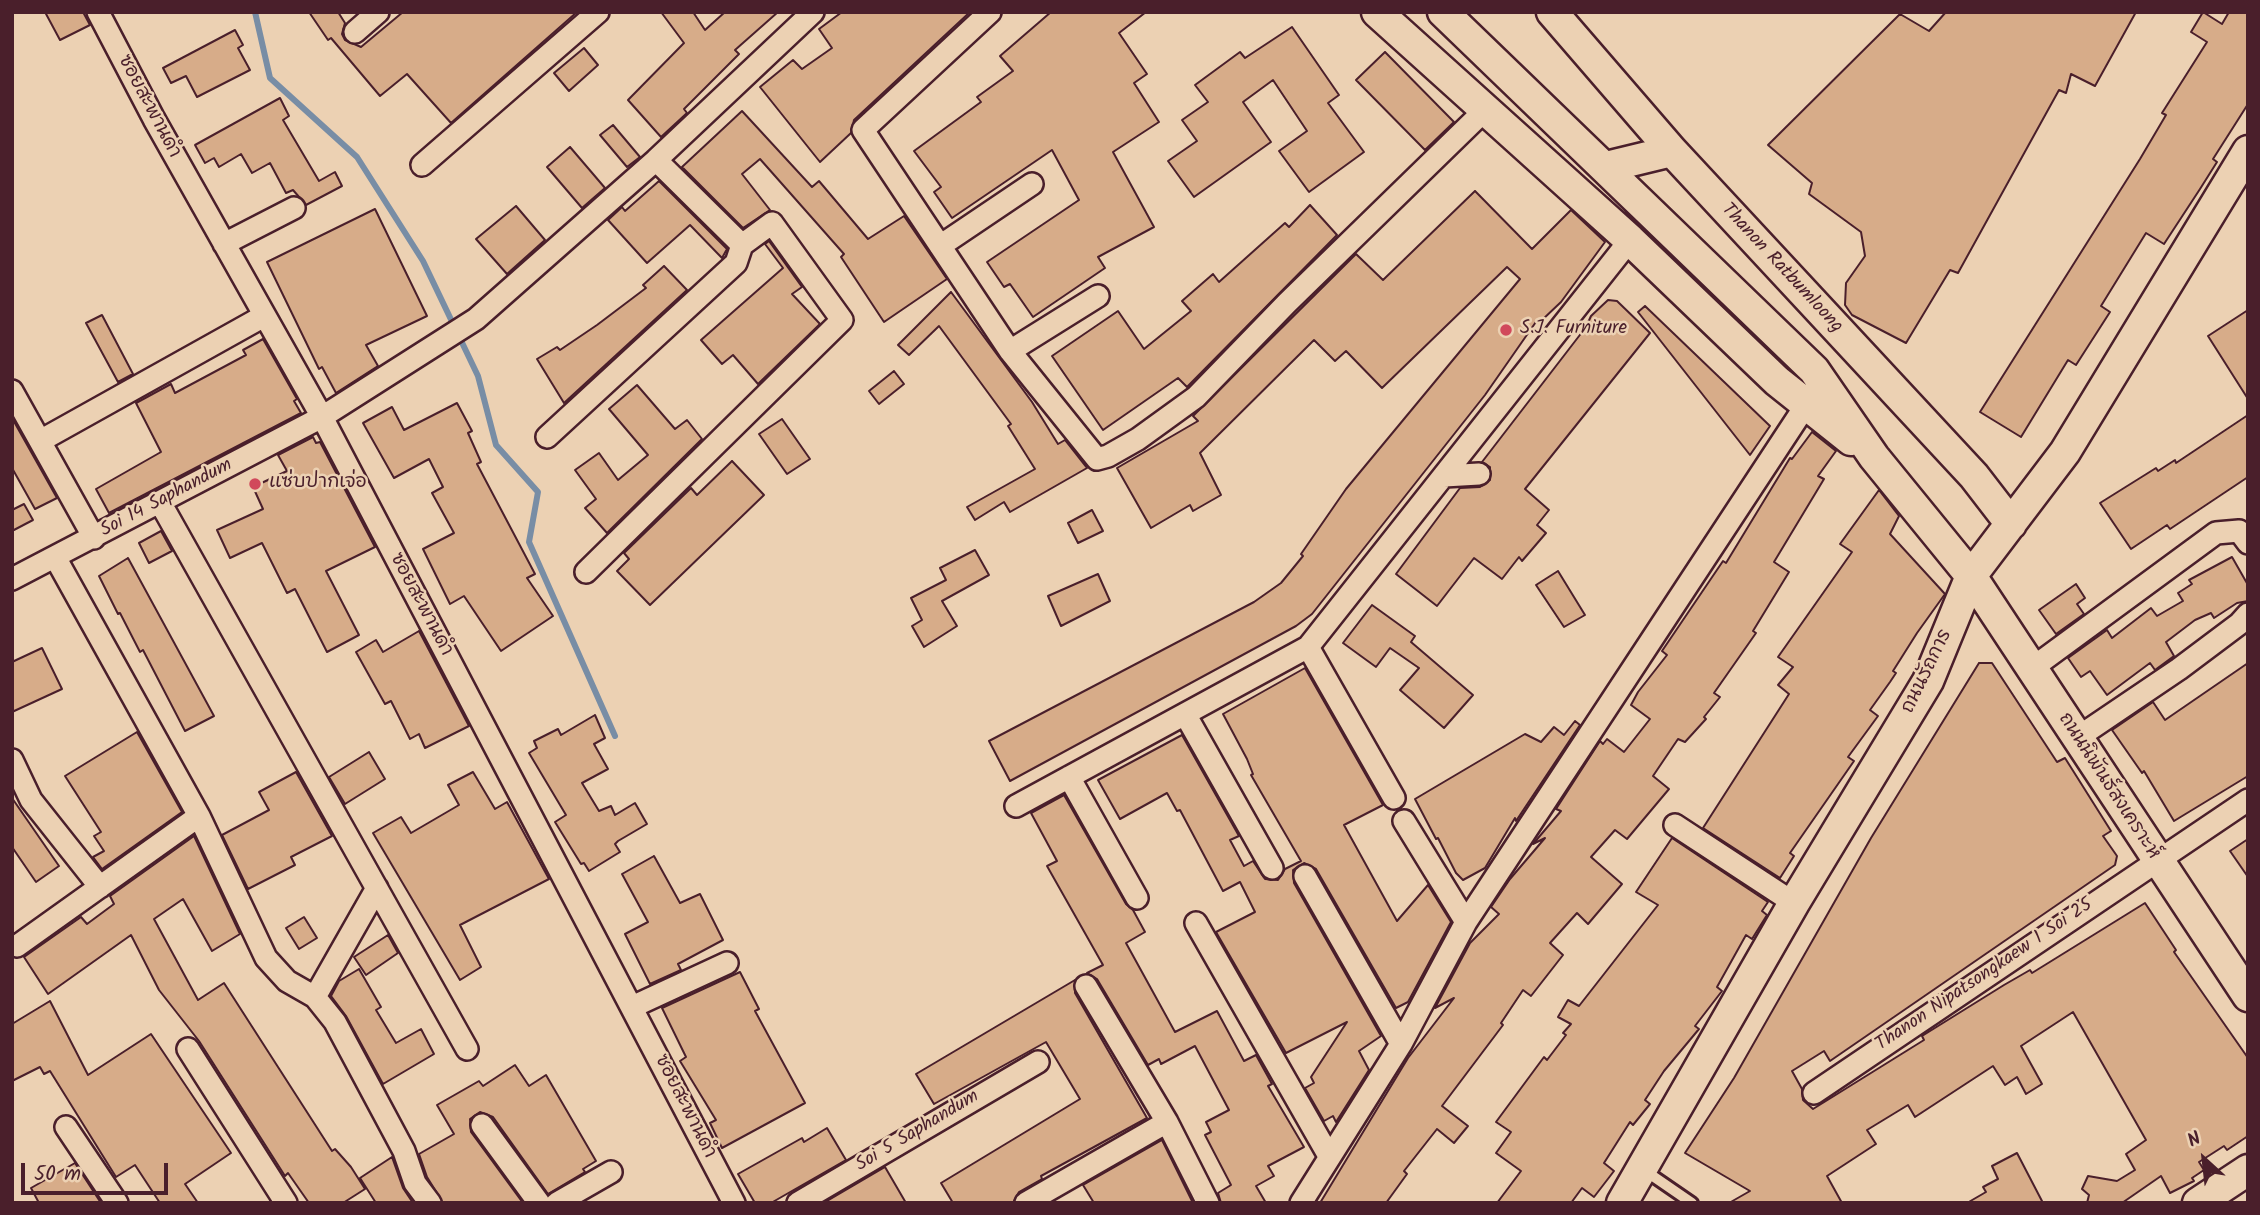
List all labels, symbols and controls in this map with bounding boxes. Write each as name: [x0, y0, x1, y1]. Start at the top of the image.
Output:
street label: ซอยสะพานดำ: [111, 52, 185, 162]
street label: Thanon Ratbumloong: [1715, 200, 1847, 338]
place label: S.J. Furniture: [1520, 319, 1627, 341]
marker: S.J. Furniture: [1498, 322, 1514, 338]
street label: Soi 14 Saphandum: [97, 455, 237, 543]
place label: แซ่บปากเจ่อ: [269, 473, 367, 495]
marker: แซ่บปากเจ่อ: [247, 476, 263, 492]
street label: ซอยสะพานดำ: [383, 550, 457, 660]
street label: ถนนรัถการ: [1898, 626, 1958, 718]
street label: ถนนนิพันธ์สงเคราะห์: [2052, 709, 2164, 865]
street label: Thanon Nipatsongkaew 1 Soi 25: [1872, 895, 2098, 1057]
street label: ซอยสะพานดำ: [648, 1051, 720, 1163]
street label: Soi 5 Saphandum: [852, 1086, 984, 1178]
north arrow: [2169, 1124, 2239, 1194]
text: N: [2182, 1124, 2207, 1156]
scale bar: [24, 1148, 172, 1192]
text: 50 m: [34, 1158, 81, 1191]

